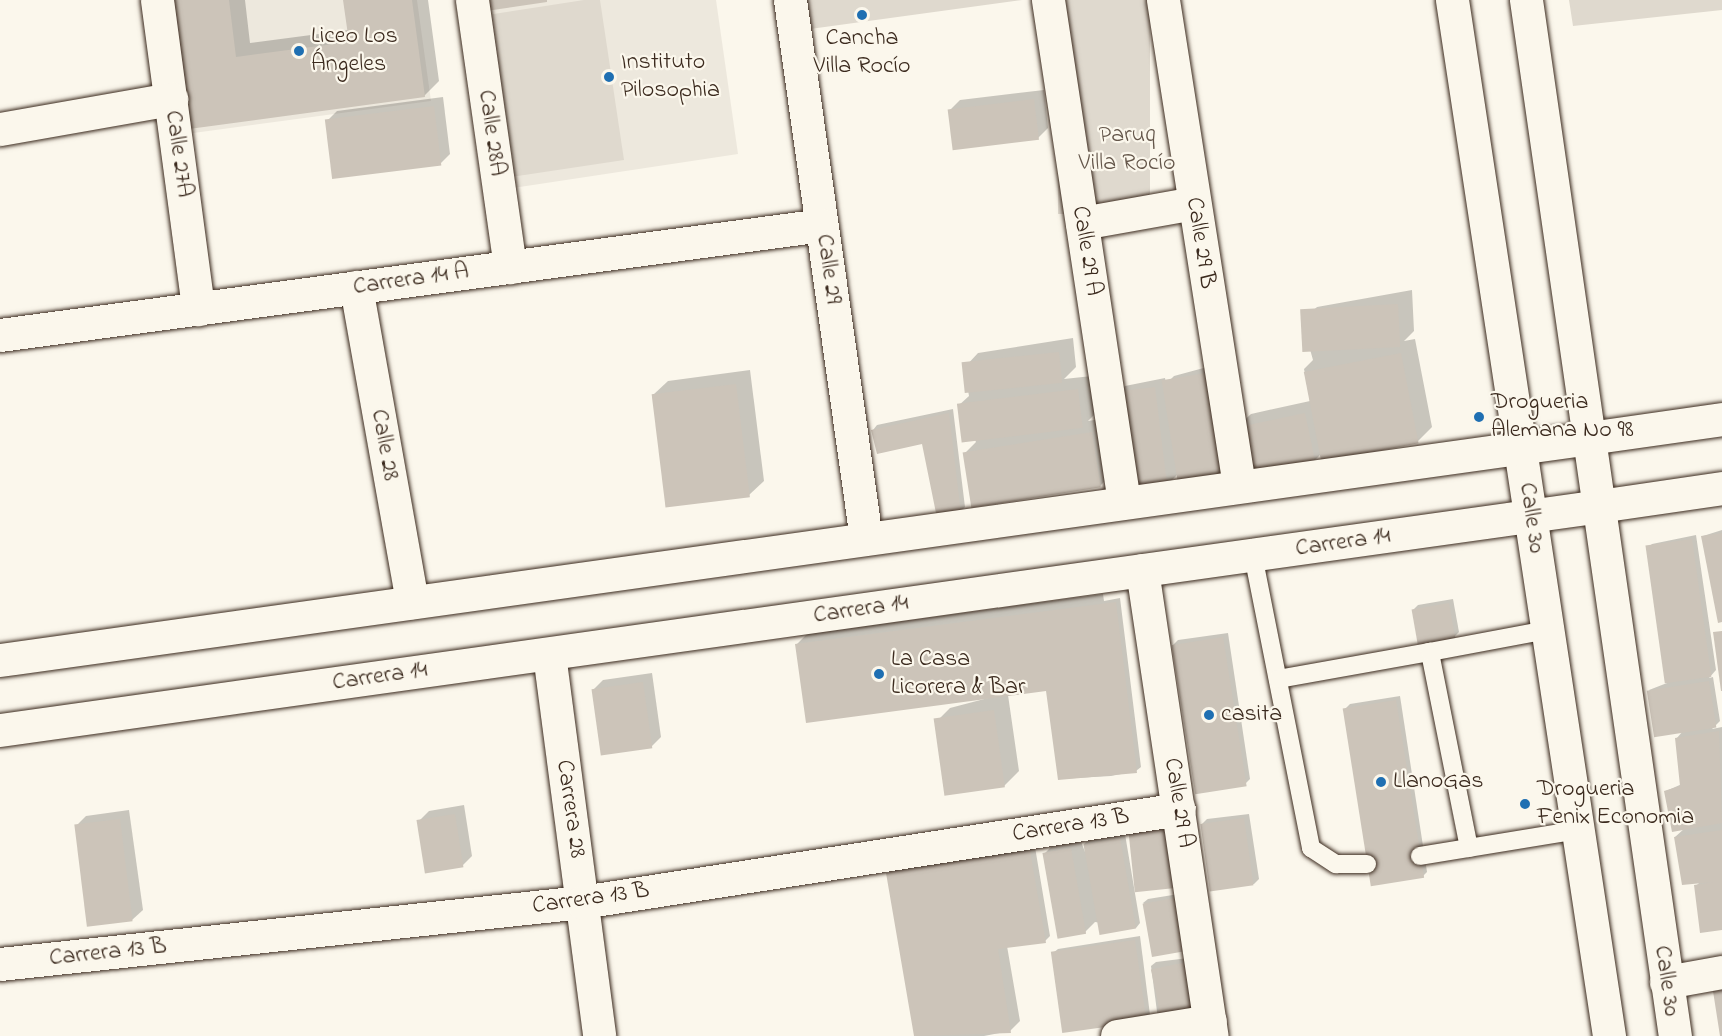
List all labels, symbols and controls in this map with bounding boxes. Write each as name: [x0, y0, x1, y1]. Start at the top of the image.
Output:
marker: Cancha Villa Rocío: [855, 8, 869, 22]
place label: Liceo Los Ángeles: [311, 23, 398, 79]
place label: Cancha Villa Rocío: [813, 25, 911, 81]
marker: Liceo Los Ángeles: [292, 44, 306, 58]
place label: Instituto Pilosophia: [621, 49, 720, 105]
marker: Instituto Pilosophia: [602, 70, 616, 84]
street label: Calle 28A: [471, 88, 511, 178]
street label: Calle 27A: [158, 109, 198, 199]
park label: Paruq Villa Rocío: [1078, 122, 1176, 178]
street label: Calle 29 B: [1179, 195, 1221, 291]
street label: Calle 29 A: [1065, 204, 1107, 298]
street label: Calle 29: [809, 232, 847, 306]
street label: Carrera 14 A: [351, 258, 471, 302]
place label: Drogueria Alemana No 98: [1491, 389, 1634, 445]
street label: Calle 28: [364, 407, 404, 483]
marker: Drogueria Alemana No 98: [1472, 410, 1486, 424]
street label: Calle 30: [1512, 481, 1550, 555]
street label: Carrera 14: [1294, 522, 1392, 564]
street label: Carrera 14: [812, 589, 910, 631]
place label: La Casa Licorera & Bar: [891, 646, 1025, 702]
street label: Carrera 14: [331, 656, 429, 698]
marker: La Casa Licorera & Bar: [872, 667, 886, 681]
place label: casita: [1221, 701, 1282, 729]
marker: casita: [1202, 708, 1216, 722]
street label: Calle 29 A: [1157, 756, 1199, 850]
street label: Carrera 28: [549, 758, 591, 860]
place label: LlanoGas: [1393, 768, 1483, 796]
marker: LlanoGas: [1374, 775, 1388, 789]
place label: Drogueria Fenix Economia: [1537, 776, 1694, 832]
marker: Drogueria Fenix Economia: [1518, 797, 1532, 811]
street label: Carrera 13 B: [1011, 803, 1131, 849]
street label: Carrera 13 B: [531, 877, 651, 921]
street label: Carrera 13 B: [48, 933, 168, 973]
street label: Calle 30: [1647, 944, 1685, 1018]

